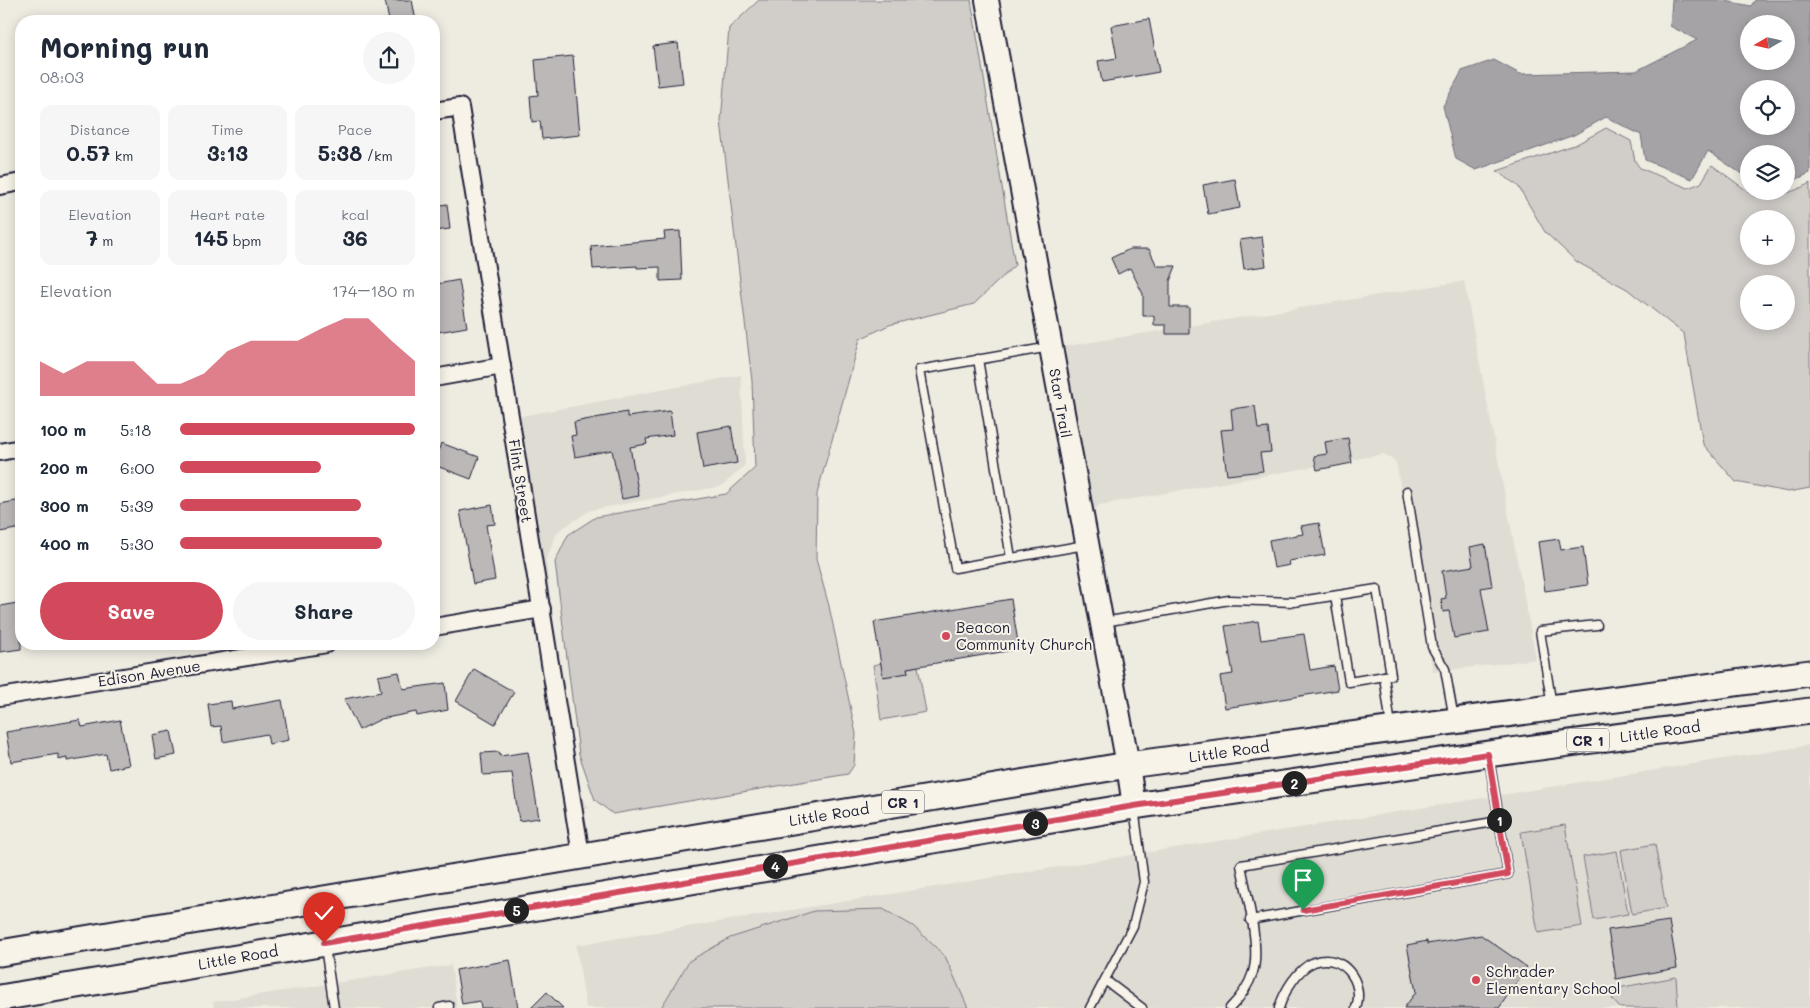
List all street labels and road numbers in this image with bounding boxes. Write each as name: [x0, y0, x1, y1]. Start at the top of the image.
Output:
street label: Star Trail: [1045, 367, 1077, 439]
street label: Flint Street: [505, 438, 537, 524]
street label: Edison Avenue: [96, 655, 202, 691]
street label: Little Road: [1619, 715, 1701, 747]
road number: CR 1: [1567, 728, 1609, 752]
street label: Little Road: [1188, 735, 1270, 767]
road number: CR 1: [882, 790, 924, 814]
street label: Little Road: [787, 798, 871, 830]
street label: Little Road: [196, 940, 280, 974]

